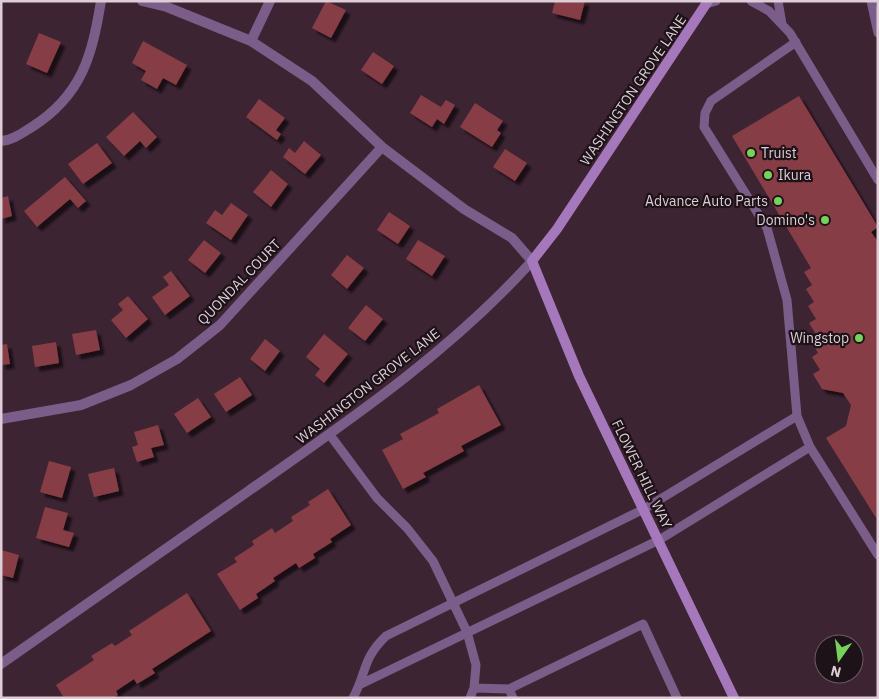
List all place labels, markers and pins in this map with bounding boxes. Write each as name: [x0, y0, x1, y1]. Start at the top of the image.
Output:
place label: Truist: [761, 144, 797, 162]
marker: Truist: [745, 147, 757, 159]
place label: Ikura: [778, 166, 812, 184]
marker: Ikura: [762, 169, 774, 181]
place label: Advance Auto Parts: [645, 192, 768, 210]
marker: Advance Auto Parts: [772, 195, 784, 207]
place label: Domino's: [756, 211, 815, 229]
marker: Domino's: [819, 214, 831, 226]
place label: Wingstop: [790, 329, 849, 347]
marker: Wingstop: [853, 332, 865, 344]

